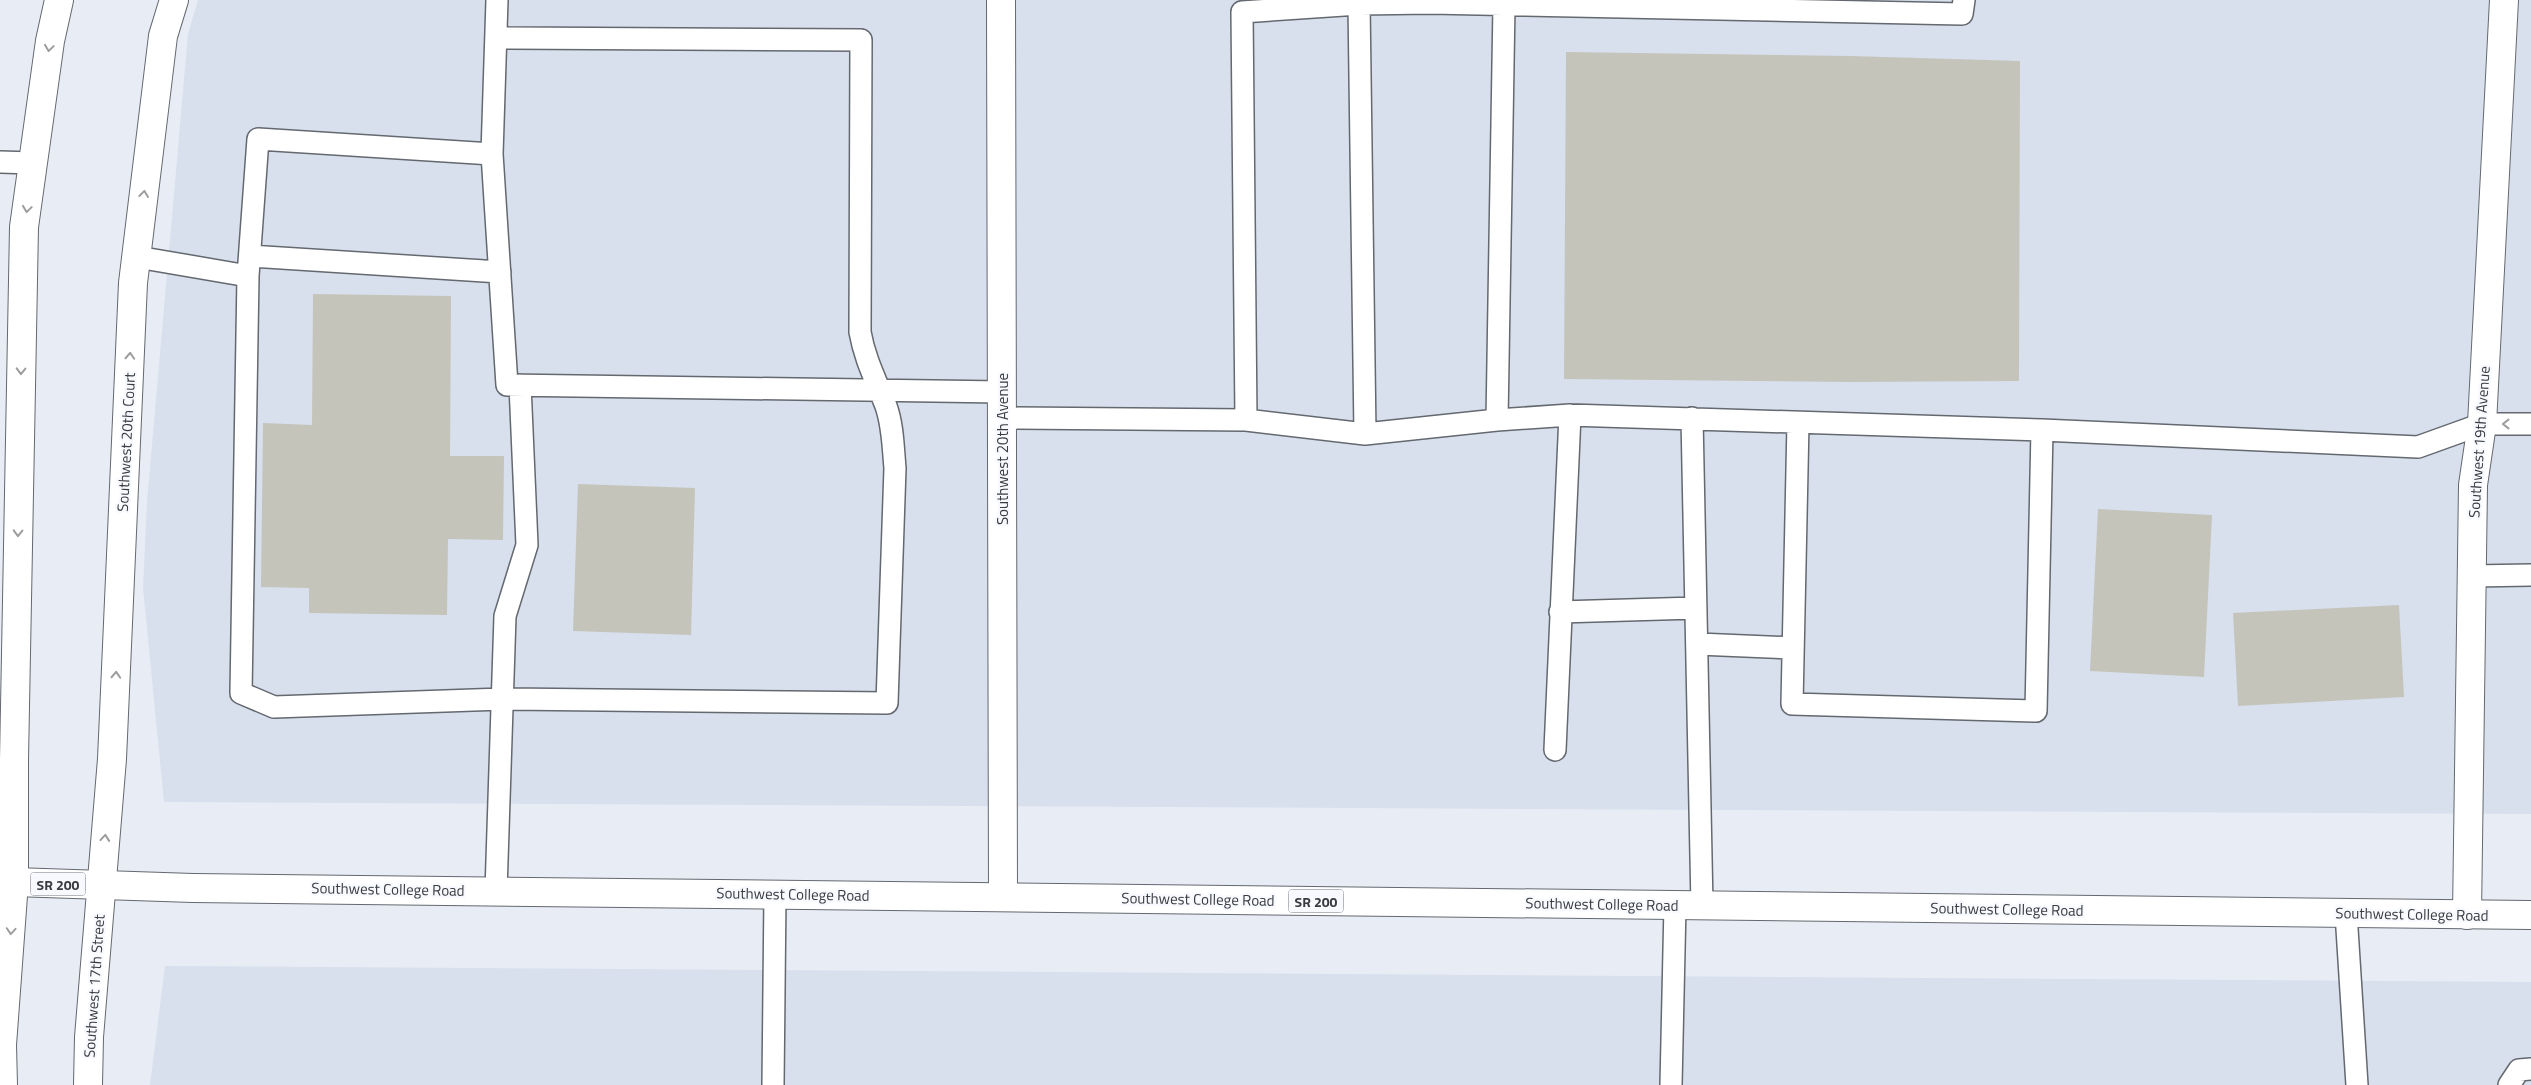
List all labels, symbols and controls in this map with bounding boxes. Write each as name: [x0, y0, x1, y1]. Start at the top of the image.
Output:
one-way arrow: [44, 44, 55, 52]
one-way arrow: [138, 190, 149, 198]
one-way arrow: [22, 205, 33, 213]
one-way arrow: [125, 352, 136, 360]
street label: Southwest 19th Avenue: [2462, 365, 2496, 519]
one-way arrow: [16, 367, 27, 375]
street label: Southwest 20th Court: [111, 371, 141, 512]
street label: Southwest 20th Avenue: [991, 373, 1014, 525]
one-way arrow: [2502, 419, 2510, 429]
one-way arrow: [13, 530, 23, 538]
one-way arrow: [110, 671, 121, 679]
one-way arrow: [100, 833, 111, 841]
road number: SR 200: [30, 872, 86, 896]
street label: Southwest College Road: [311, 876, 465, 902]
street label: Southwest College Road: [716, 881, 870, 907]
street label: Southwest College Road: [1121, 886, 1275, 912]
road number: SR 200: [1288, 889, 1344, 912]
street label: Southwest College Road: [1525, 891, 1679, 917]
street label: Southwest College Road: [1930, 896, 2084, 922]
street label: Southwest College Road: [2335, 901, 2489, 927]
street label: Southwest 17th Street: [78, 913, 111, 1059]
one-way arrow: [5, 927, 16, 935]

